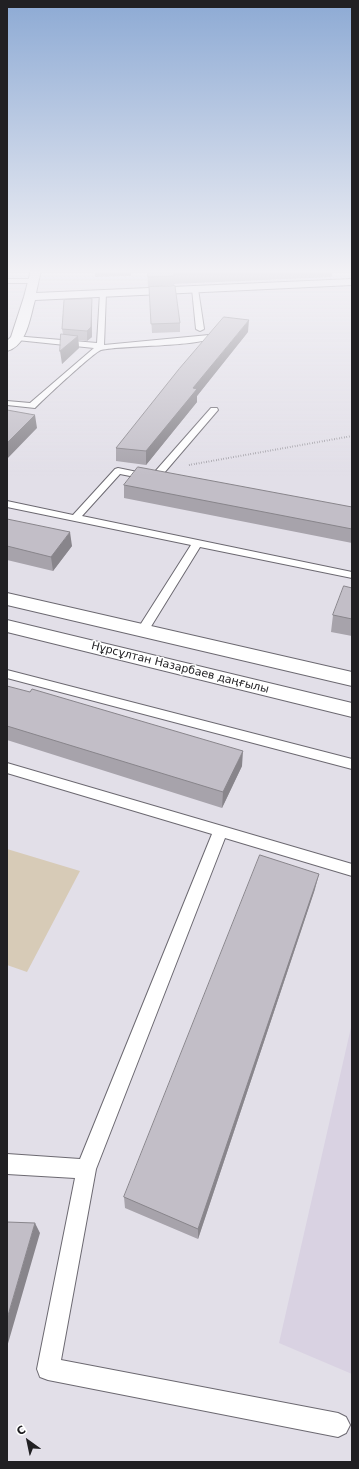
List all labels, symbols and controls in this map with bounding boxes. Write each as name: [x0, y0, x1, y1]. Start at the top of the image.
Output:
street label: Нұрсұлтан Назарбаев даңғылы: [90, 640, 270, 696]
north arrow: [8, 1421, 48, 1461]
text: С: [14, 1423, 28, 1438]

